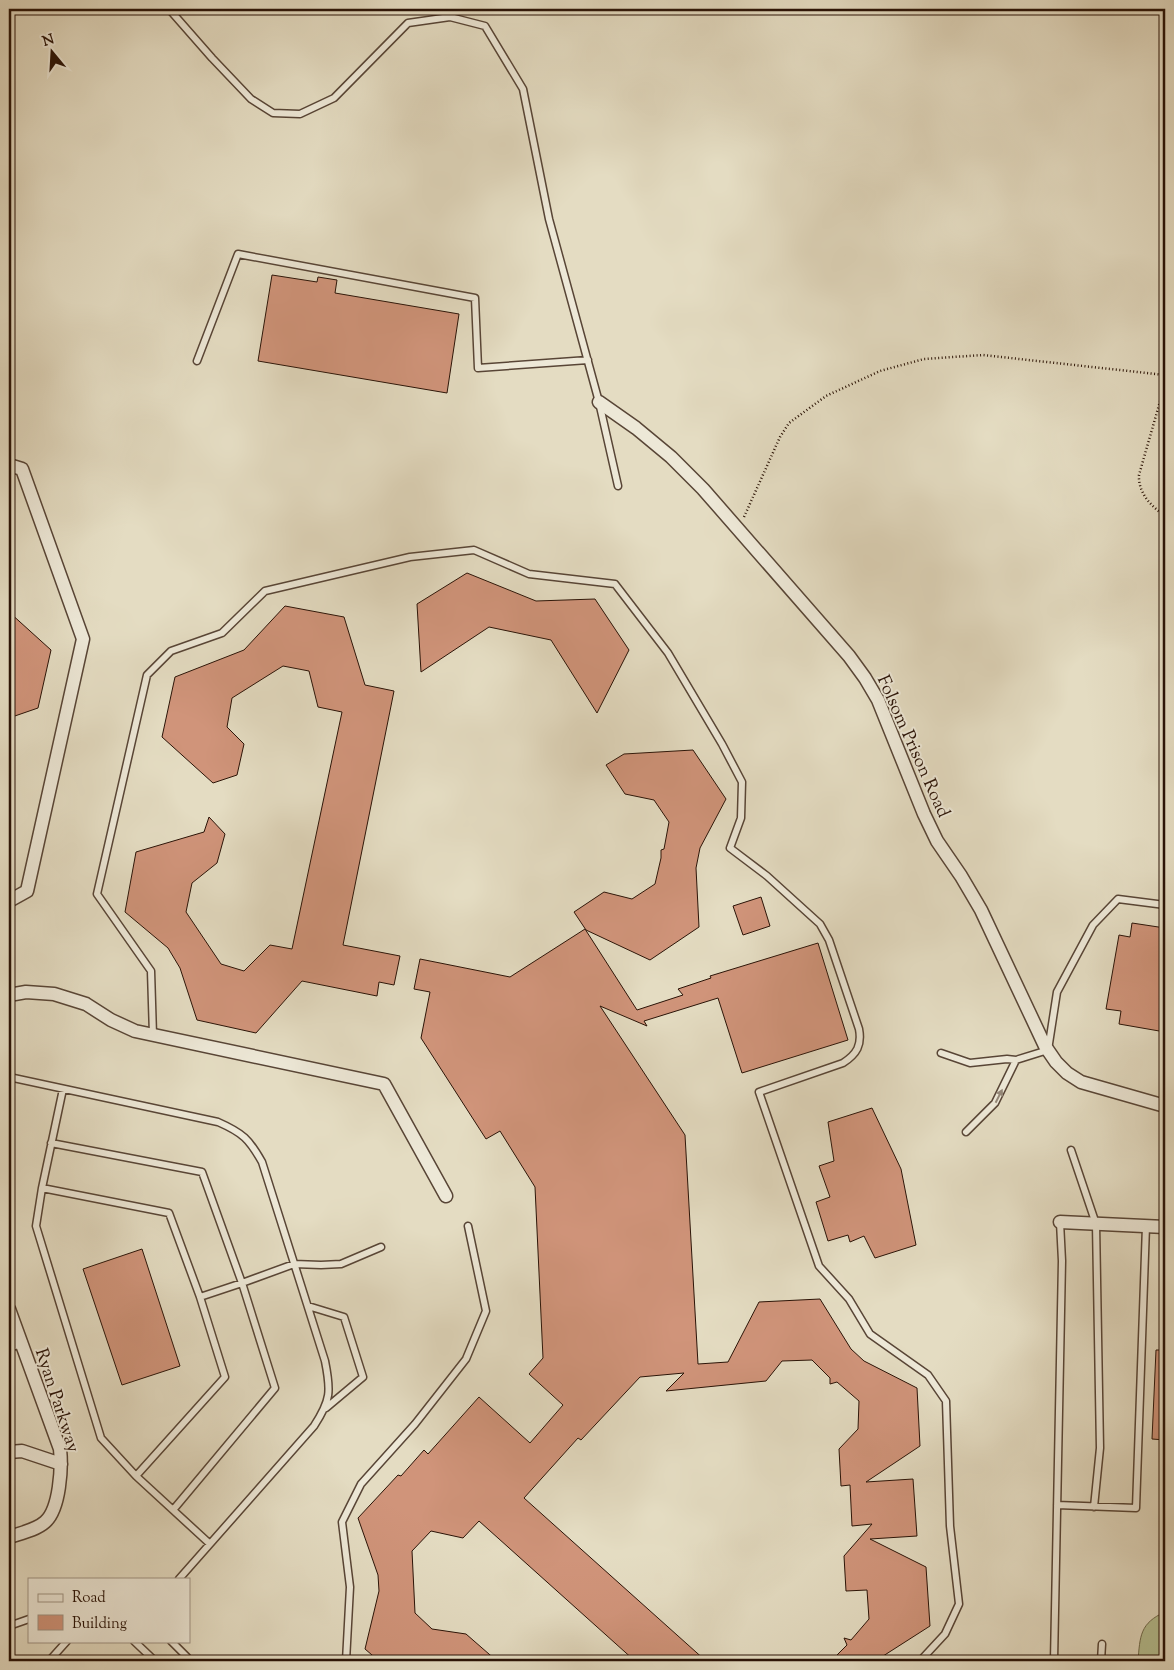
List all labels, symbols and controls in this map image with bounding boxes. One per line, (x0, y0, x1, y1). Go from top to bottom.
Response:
north arrow (28, 28, 78, 78)
text: N (40, 30, 57, 53)
street label: Folsom Prison Road (869, 671, 955, 822)
one-way arrow (995, 1088, 1003, 1103)
street label: Ryan Parkway (27, 1345, 85, 1456)
legend (28, 1578, 190, 1642)
text: Road (72, 1588, 106, 1609)
text: Building (72, 1614, 127, 1635)

